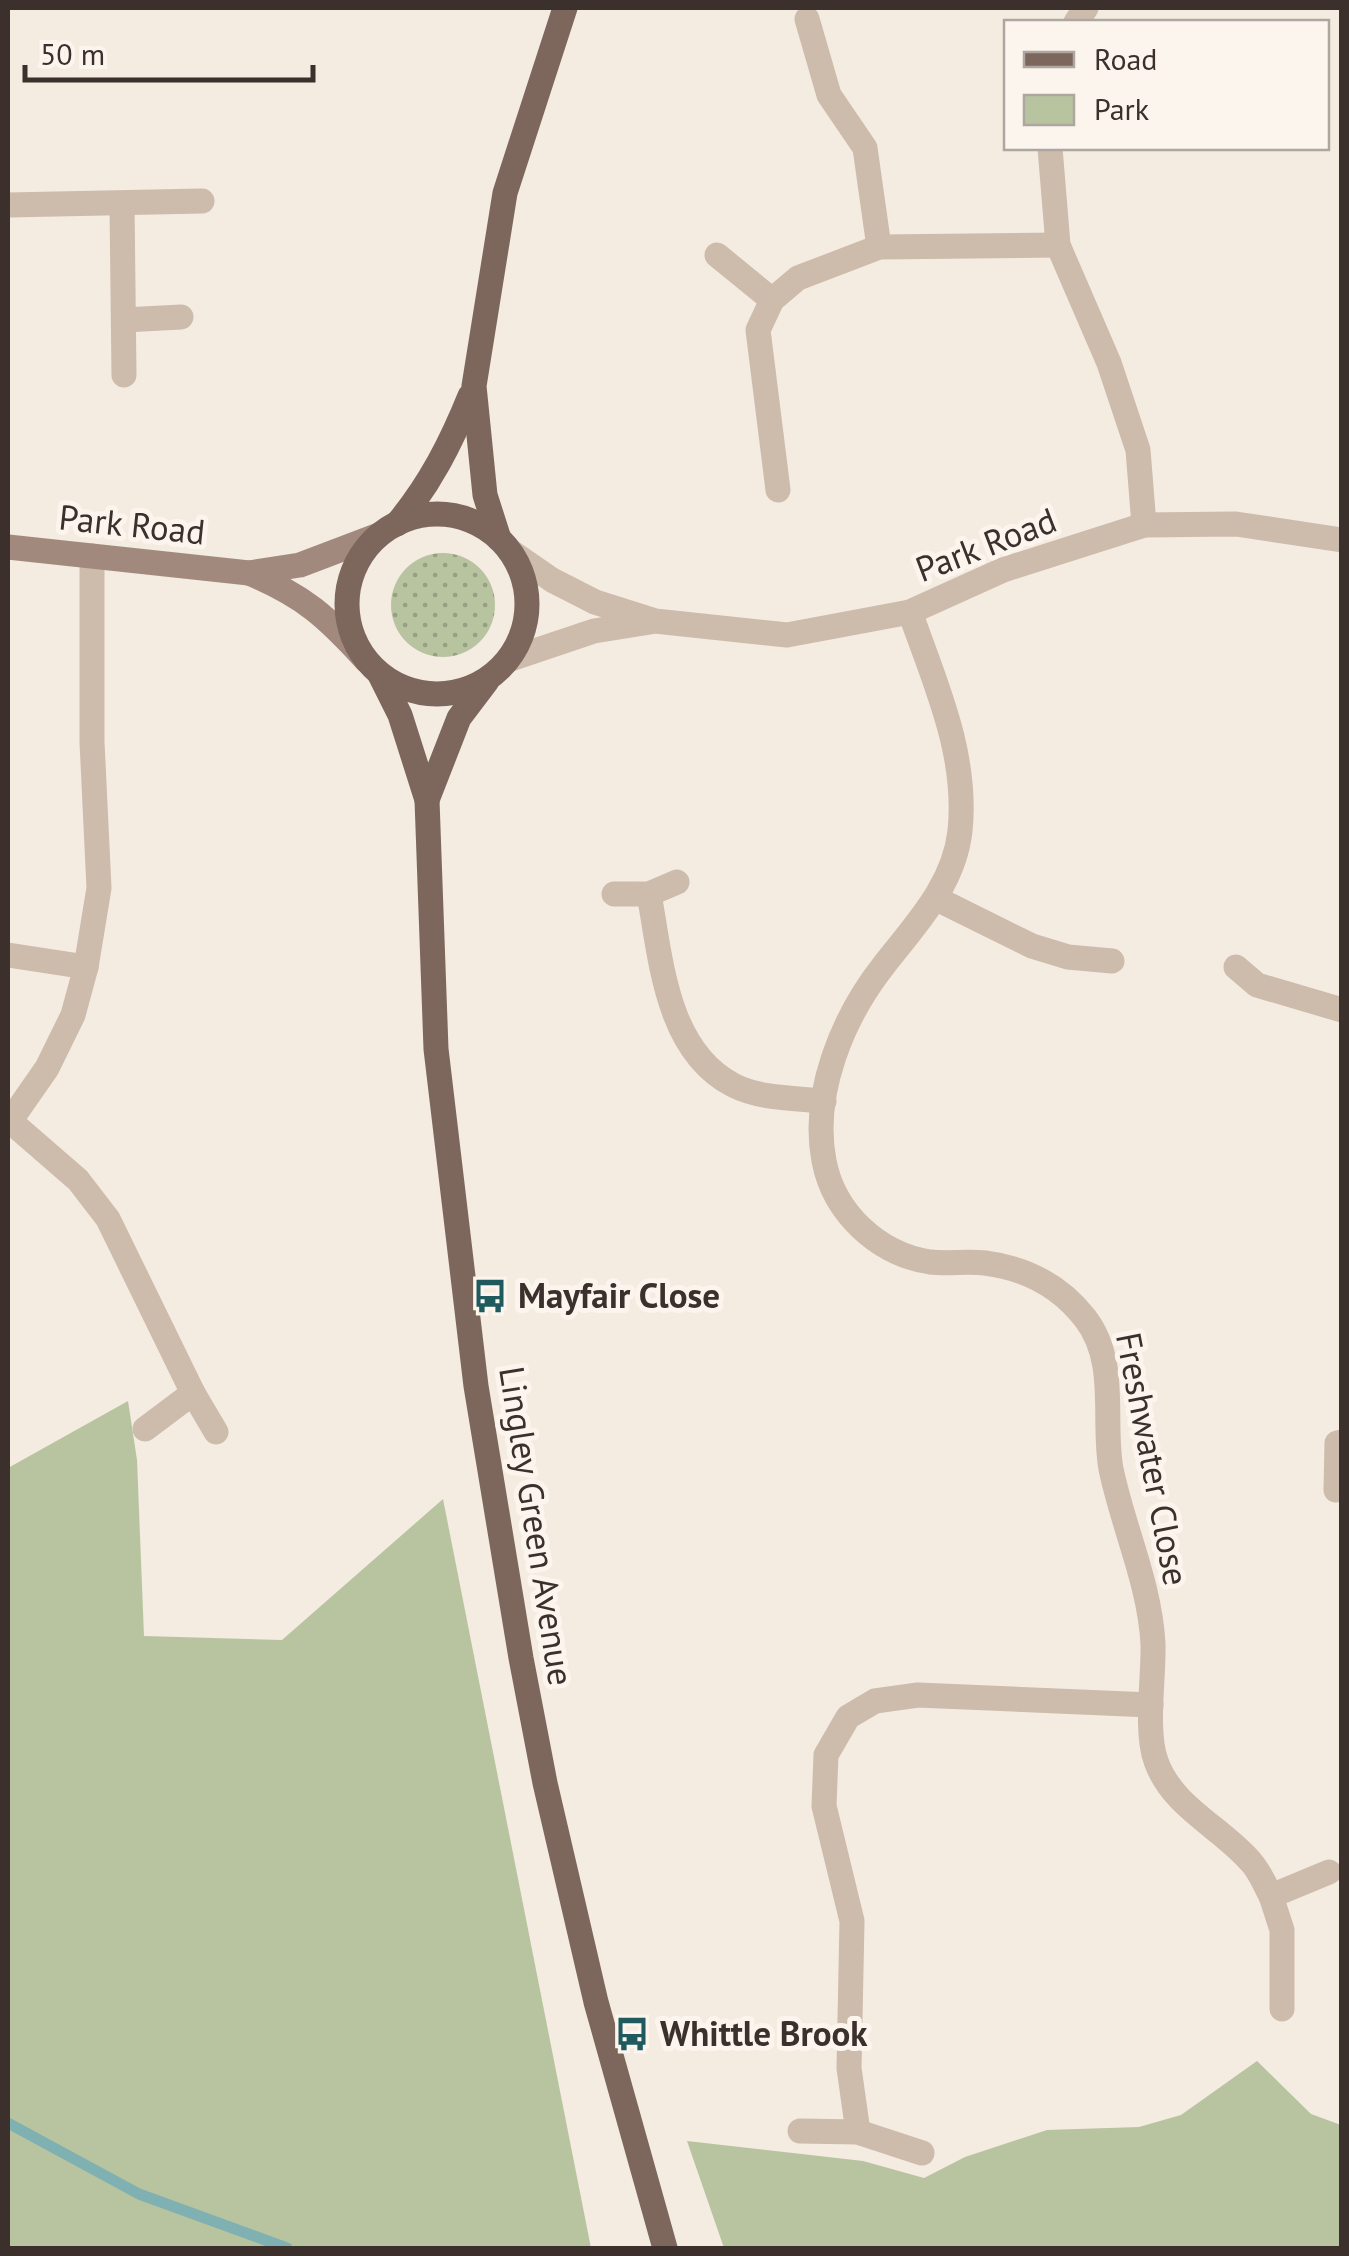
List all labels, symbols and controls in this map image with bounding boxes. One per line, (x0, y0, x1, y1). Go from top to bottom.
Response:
scale bar (25, 20, 312, 82)
legend (1004, 20, 1329, 150)
text: 50 m (40, 34, 105, 73)
text: Road (1094, 39, 1158, 78)
text: Park (1094, 89, 1150, 128)
street label: Park Road (57, 493, 207, 555)
street label: Park Road (909, 496, 1062, 592)
place label: Mayfair Close (518, 1272, 720, 1318)
bus stop icon: Mayfair Close (471, 1277, 509, 1315)
street label: Freshwater Close (1106, 1328, 1200, 1589)
street label: Lingley Green Avenue (489, 1363, 585, 1689)
place label: Whittle Brook (660, 2010, 868, 2056)
bus stop icon: Whittle Brook (613, 2015, 651, 2053)

